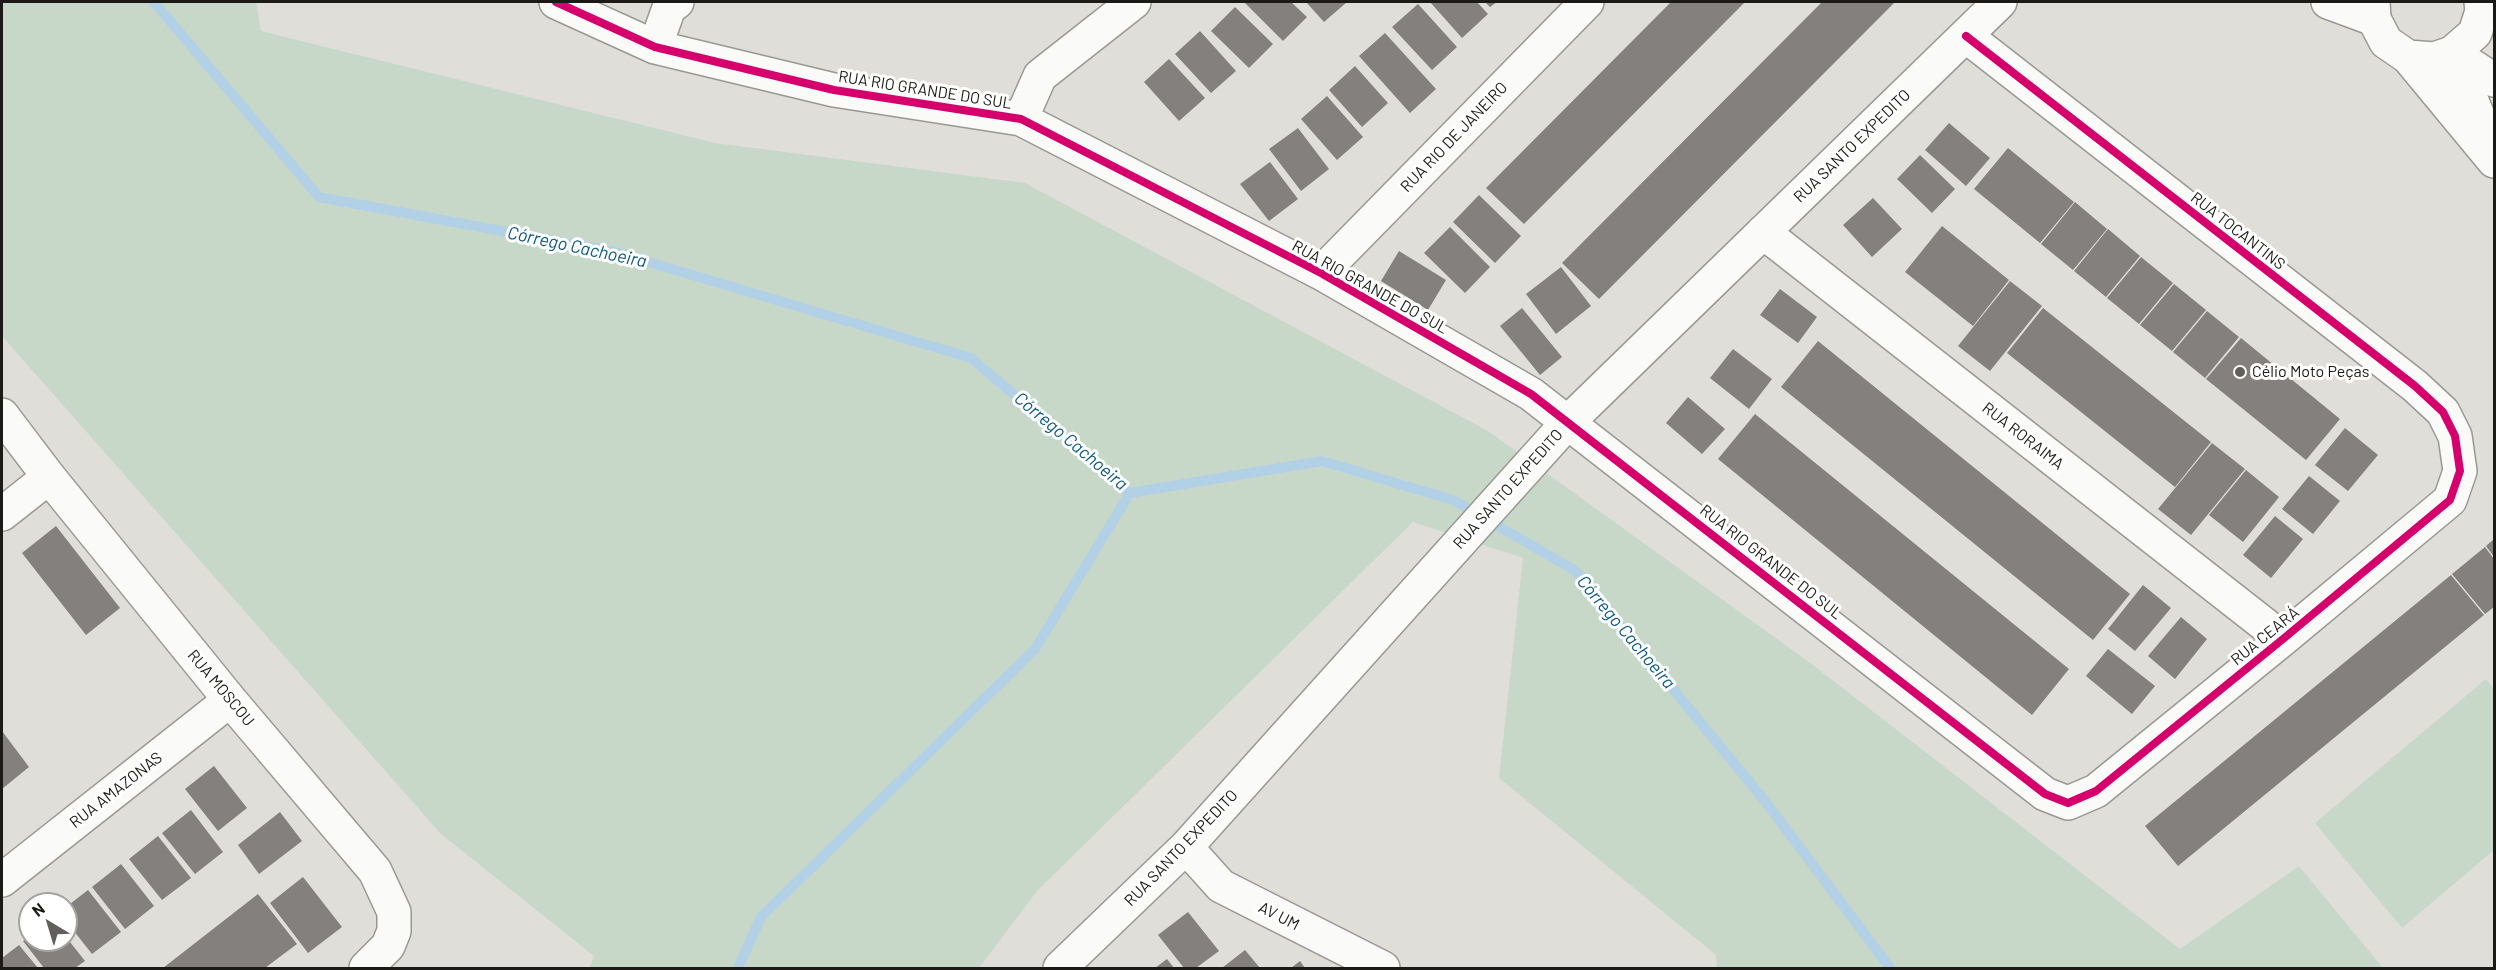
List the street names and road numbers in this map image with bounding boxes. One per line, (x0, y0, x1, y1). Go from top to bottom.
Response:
street label: RUA RIO GRANDE DO SUL (837, 67, 1013, 113)
street label: RUA RIO DE JANEIRO (1396, 78, 1512, 196)
street label: RUA SANTO EXPEDITO (1790, 85, 1914, 207)
street label: RUA TOCANTINS (2187, 188, 2289, 274)
street label: RUA RIO GRANDE DO SUL (1289, 236, 1451, 338)
street label: RUA RORAIMA (1978, 398, 2068, 474)
street label: RUA SANTO EXPEDITO (1449, 425, 1567, 553)
street label: RUA RIO GRANDE DO SUL (1696, 501, 1846, 623)
street label: RUA CEARÁ (2227, 603, 2303, 669)
street label: RUA MOSCOU (184, 646, 258, 730)
street label: RUA AMAZONAS (66, 748, 166, 832)
street label: RUA SANTO EXPEDITO (1120, 786, 1242, 910)
street label: AV UM (1255, 898, 1303, 934)

